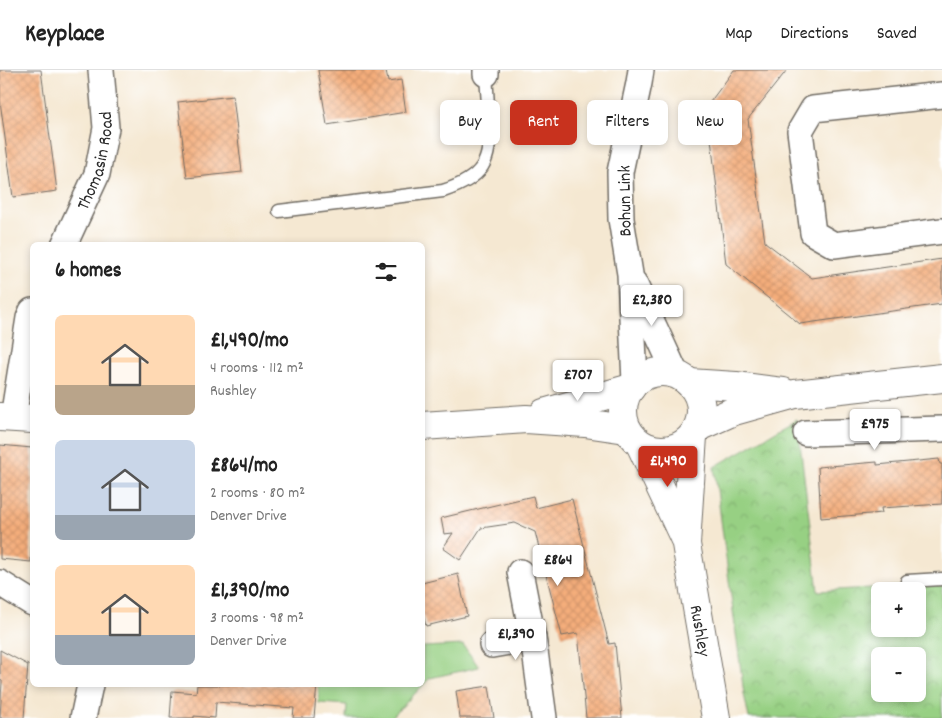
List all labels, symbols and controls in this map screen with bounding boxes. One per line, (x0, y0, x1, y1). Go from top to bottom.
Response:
text: Keyplace (25, 18, 105, 52)
text: Map (725, 22, 752, 47)
text: Directions (780, 22, 849, 47)
text: Saved (877, 22, 917, 47)
chip: Buy (440, 100, 500, 145)
chip: Rent (510, 100, 577, 145)
chip: Filters (587, 100, 668, 145)
chip: New (678, 100, 742, 145)
street label: Thomasin Road (72, 110, 121, 215)
street label: Bohun Link (613, 165, 640, 237)
text: 6 homes (55, 257, 122, 287)
icon: filters (372, 258, 400, 286)
pin: £2,380 (611, 284, 693, 327)
text: £2,380 (632, 289, 672, 312)
text: £1,490/mo (210, 327, 289, 357)
icon: home (95, 335, 155, 395)
text: 4 rooms · 112 m² (210, 357, 304, 380)
pin: £707 (548, 360, 608, 402)
text: £707 (564, 364, 592, 387)
text: Rushley (210, 380, 256, 403)
pin: £975 (845, 408, 905, 451)
text: £975 (861, 413, 889, 436)
pin: £1,490 (627, 446, 709, 488)
text: £1,490 (649, 450, 687, 473)
text: £864/mo (210, 452, 278, 482)
icon: home (95, 460, 155, 520)
text: 2 rooms · 80 m² (210, 482, 305, 505)
text: Denver Drive (210, 505, 287, 528)
pin: £864 (528, 544, 588, 587)
text: £864 (544, 549, 572, 572)
text: £1,390/mo (210, 577, 289, 607)
map controls (871, 582, 926, 702)
button: + (871, 582, 926, 637)
icon: home (95, 585, 155, 645)
street label: Rushley (682, 603, 715, 659)
text: 3 rooms · 98 m² (210, 607, 304, 630)
pin: £1,390 (475, 618, 557, 661)
text: £1,390 (497, 623, 535, 646)
text: Denver Drive (210, 630, 287, 653)
button: − (871, 647, 926, 702)

